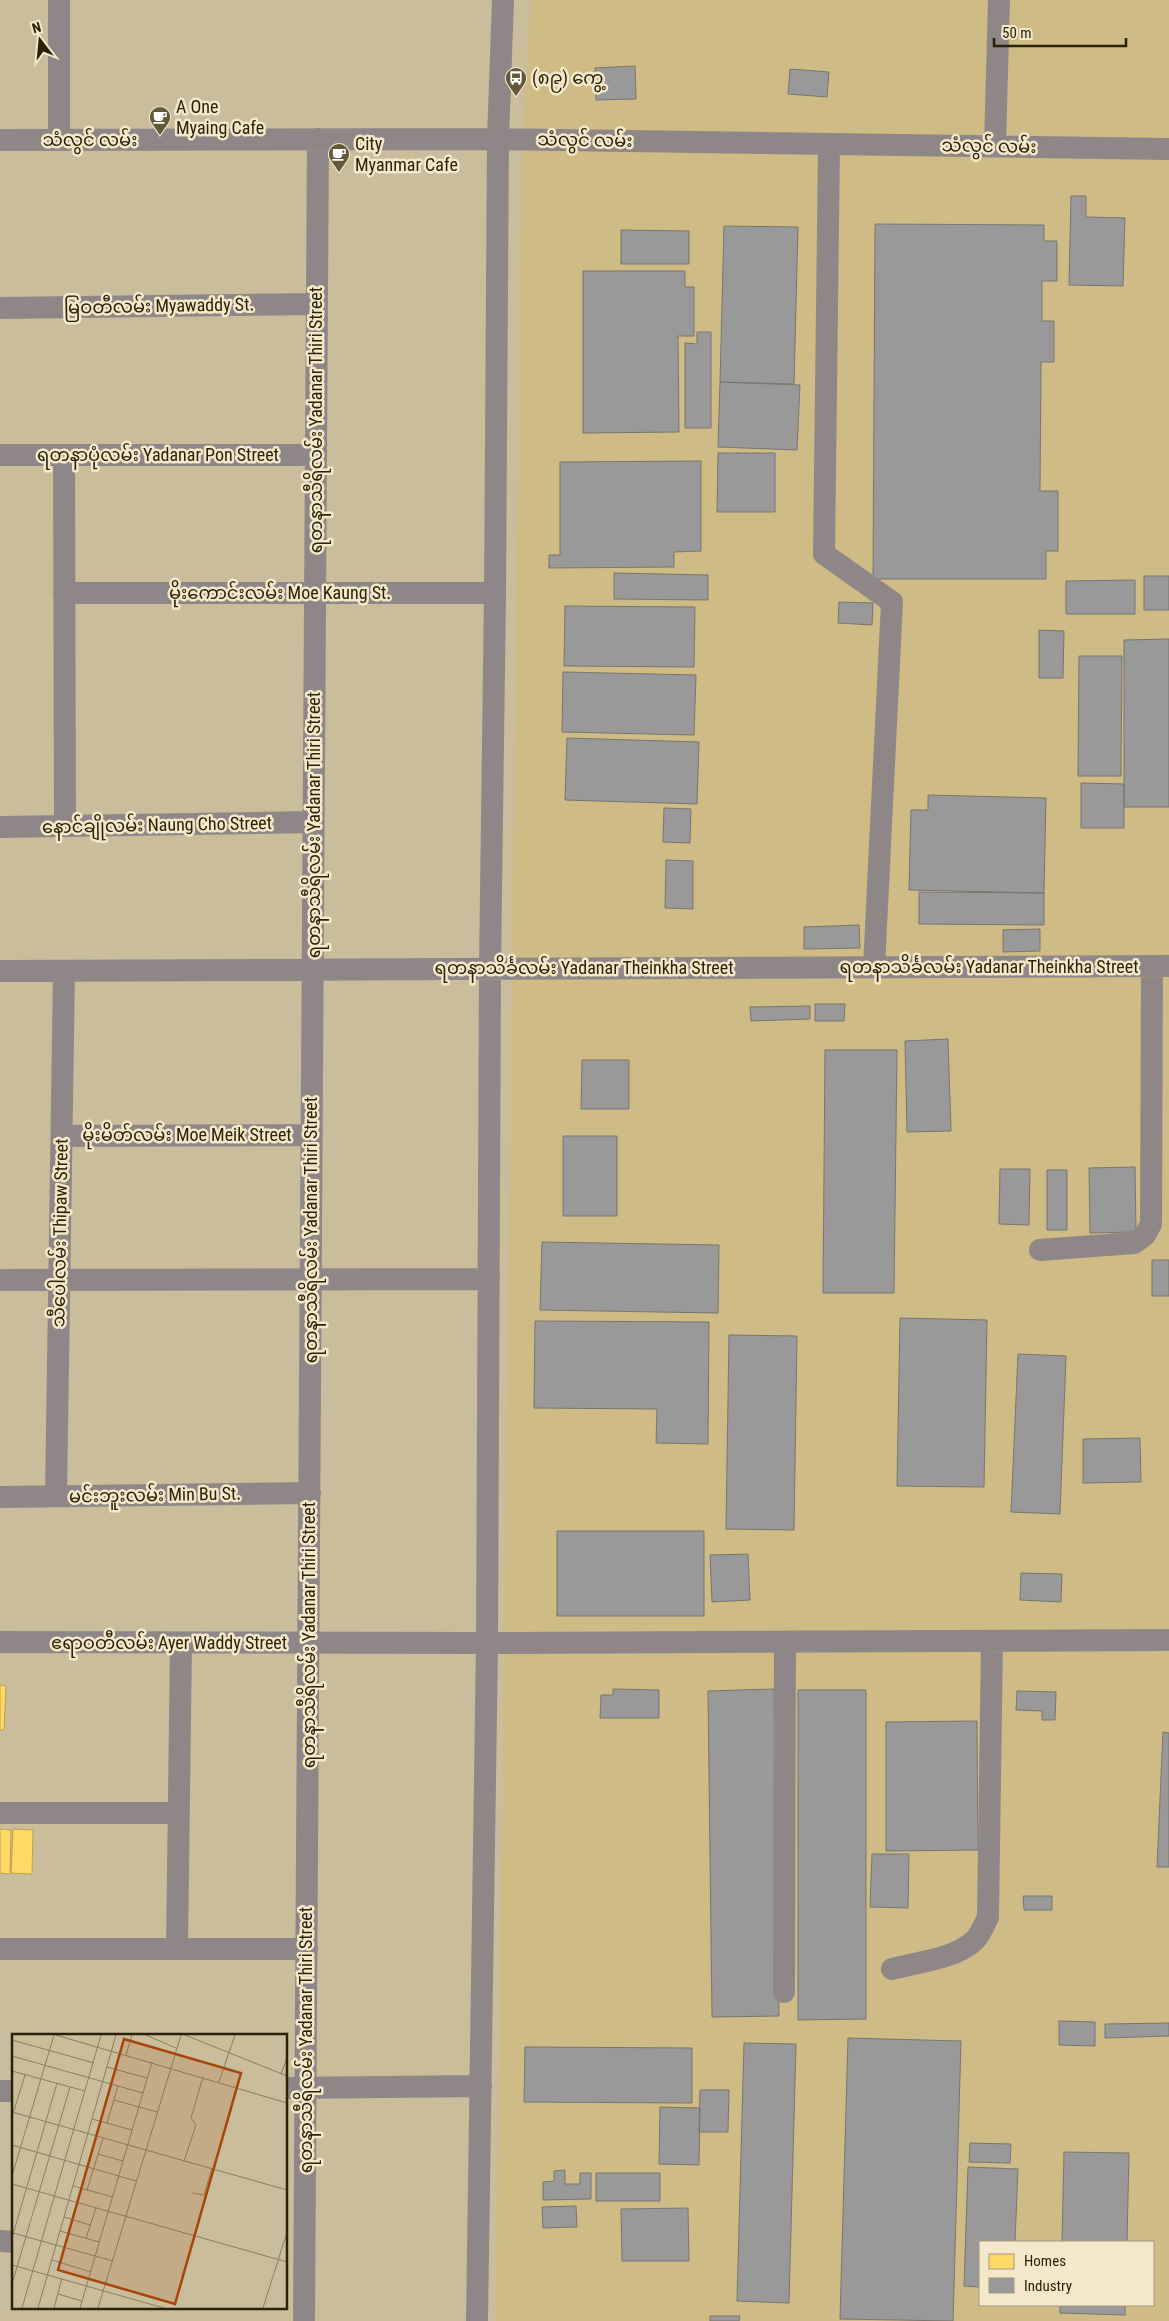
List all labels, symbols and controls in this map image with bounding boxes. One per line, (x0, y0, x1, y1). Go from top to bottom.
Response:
north arrow (15, 15, 65, 65)
scale bar (994, 15, 1126, 47)
text: N (30, 19, 43, 36)
text: 50 m (1002, 24, 1032, 42)
bus stop icon: (၈၉) ကွေ့ (504, 66, 528, 97)
place label: (၈၉) ကွေ့ (532, 67, 607, 93)
place label: A One Myaing Cafe (176, 96, 264, 138)
cafe icon: A One Myaing Cafe (148, 105, 172, 136)
street label: သံလွင် လမ်း (537, 126, 633, 156)
street label: သံလွင် လမ်း (42, 127, 138, 155)
street label: သံလွင် လမ်း (941, 132, 1037, 162)
place label: City Myanmar Cafe (355, 133, 458, 175)
cafe icon: City Myanmar Cafe (327, 142, 351, 173)
street label: ရတနာသီရိလမ်း Yadanar Thiri Street (302, 287, 331, 553)
street label: မြဝတီလမ်း Myawaddy St. (64, 290, 254, 323)
street label: ရတနာပုံလမ်း Yadanar Pon Street (37, 442, 279, 470)
street label: မိုးကောင်းလမ်း Moe Kaung St. (169, 579, 391, 608)
street label: ရတနာသီရိလမ်း Yadanar Thiri Street (300, 692, 329, 958)
street label: နောင်ချိုလမ်း Naung Cho Street (42, 809, 272, 842)
street label: ရတနာသိင်္ခလမ်း Yadanar Theinkha Street (839, 953, 1139, 982)
street label: ရတနာသိင်္ခလမ်း Yadanar Theinkha Street (434, 954, 734, 983)
street label: ရတနာသီရိလမ်း Yadanar Thiri Street (297, 1097, 326, 1363)
street label: မိုးမိတ်လမ်း Moe Meik Street (82, 1121, 292, 1150)
street label: သီပေါလမ်း Thipaw Street (44, 1138, 72, 1328)
street label: မင်းဘူးလမ်း Min Bu St. (69, 1481, 241, 1511)
street label: ရတနာသီရိလမ်း Yadanar Thiri Street (295, 1502, 324, 1768)
street label: ဧရာဝတီလမ်း Ayer Waddy Street (51, 1629, 287, 1658)
street label: ရတနာသီရိလမ်း Yadanar Thiri Street (292, 1907, 321, 2173)
inset map (12, 2034, 288, 2308)
legend (979, 2241, 1154, 2306)
text: Homes (1024, 2252, 1066, 2270)
text: Industry (1024, 2277, 1072, 2295)

